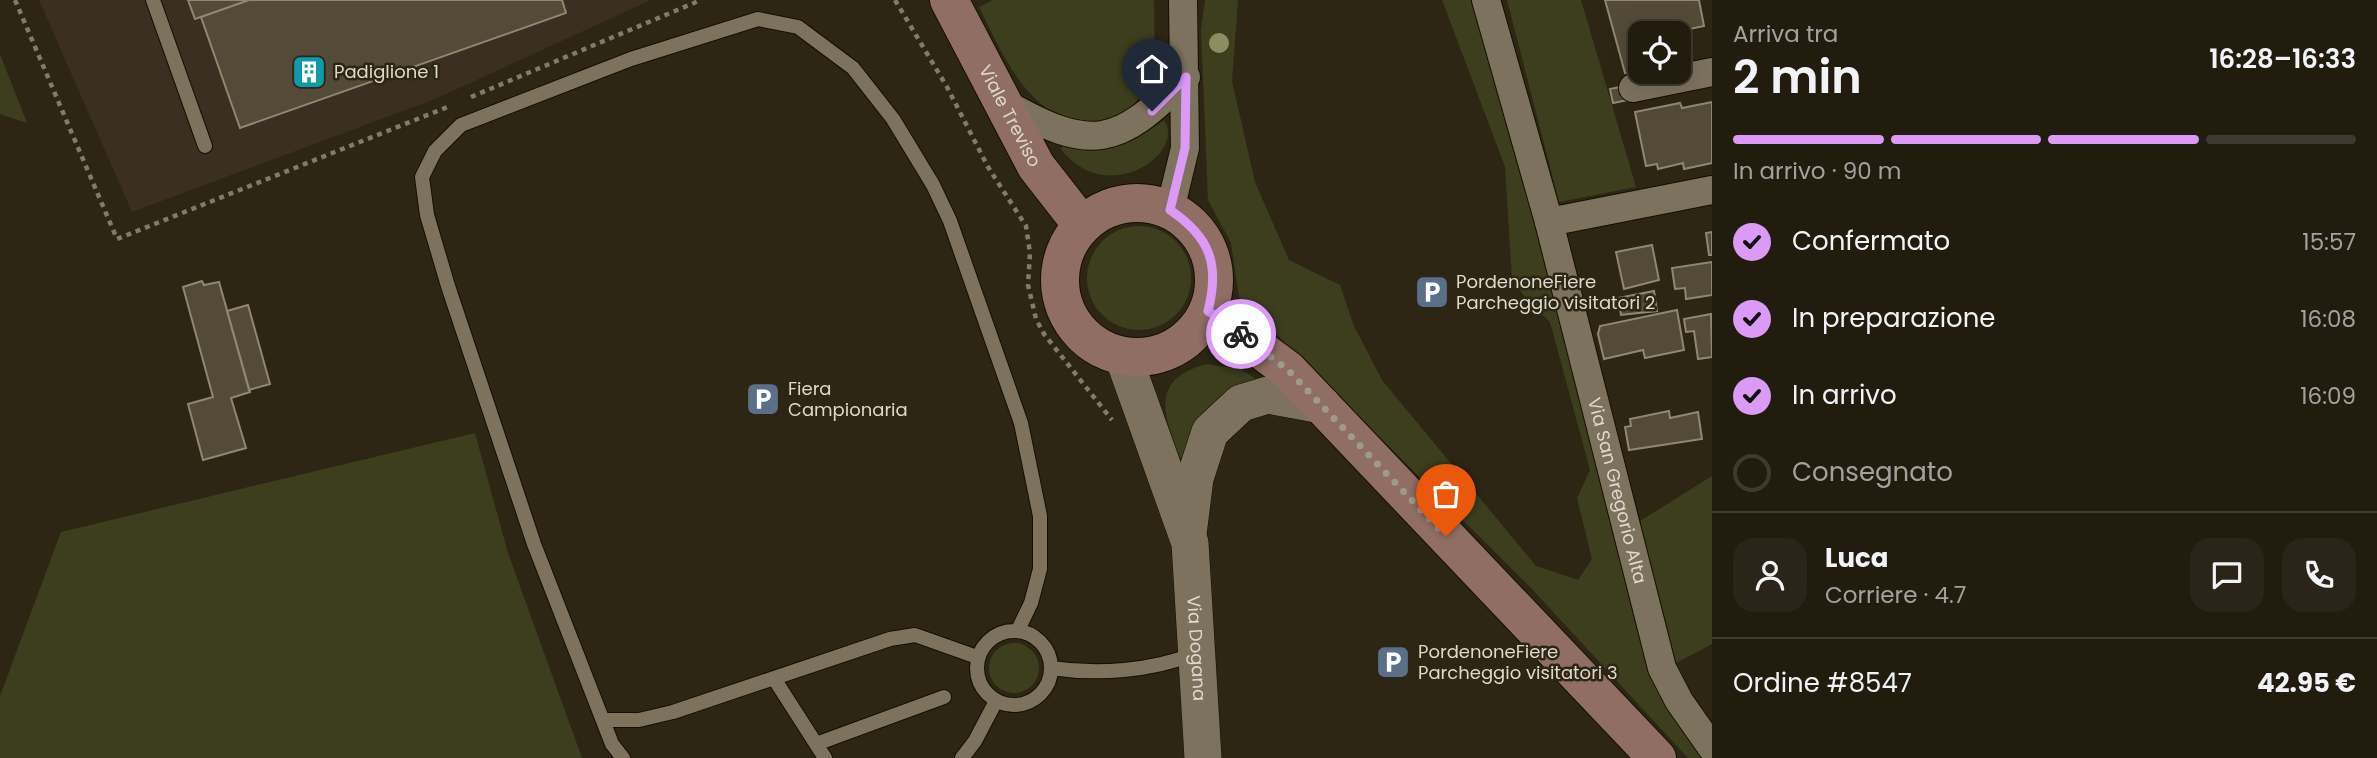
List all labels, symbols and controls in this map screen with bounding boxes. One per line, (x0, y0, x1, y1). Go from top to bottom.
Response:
text: Arriva tra (1733, 18, 1838, 50)
map controls (1628, 21, 1691, 84)
button: locate (1628, 21, 1691, 84)
pin (1122, 39, 1182, 111)
text: 16:28–16:33 (2209, 41, 2356, 77)
text: 2 min (1733, 45, 1862, 109)
icon: home (1133, 50, 1171, 88)
building icon: Padiglione 1 (290, 53, 328, 91)
place label: Padiglione 1 (334, 59, 439, 84)
street label: Viale Treviso (973, 60, 1047, 171)
text: In arrivo · 90 m (1733, 155, 1901, 187)
icon: check (1733, 223, 1771, 261)
text: Confermato (1792, 223, 1950, 259)
text: 15:57 (2302, 226, 2356, 258)
place label: PordenoneFiere Parcheggio visitatori 2 (1456, 269, 1655, 315)
parking icon: PordenoneFiere Parcheggio visitatori 2 (1413, 273, 1451, 311)
courier (1206, 299, 1276, 369)
icon: check (1733, 300, 1771, 338)
text: In preparazione (1792, 300, 1995, 336)
text: 16:08 (2300, 303, 2356, 335)
icon: bike (1222, 315, 1260, 353)
place label: Fiera Campionaria (788, 376, 908, 422)
icon: check (1733, 377, 1771, 415)
text: In arrivo (1792, 377, 1897, 413)
parking icon: Fiera Campionaria (744, 380, 782, 418)
text: 16:09 (2300, 380, 2356, 412)
street label: Via San Gregorio Alta (1582, 395, 1653, 586)
text: Consegnato (1792, 454, 1953, 490)
pin (1416, 464, 1476, 536)
icon: bag (1427, 475, 1465, 513)
button: person (1733, 538, 1807, 612)
button: chat (2190, 538, 2264, 612)
button: phone (2282, 538, 2356, 612)
text: Luca (1825, 540, 1888, 576)
text: Corriere · 4.7 (1825, 579, 1966, 611)
street label: Via Dogana (1181, 595, 1213, 702)
place label: PordenoneFiere Parcheggio visitatori 3 (1418, 639, 1618, 685)
parking icon: PordenoneFiere Parcheggio visitatori 3 (1374, 643, 1412, 681)
text: Ordine #8547 (1733, 665, 1912, 701)
text: 42.95 € (2257, 665, 2356, 701)

